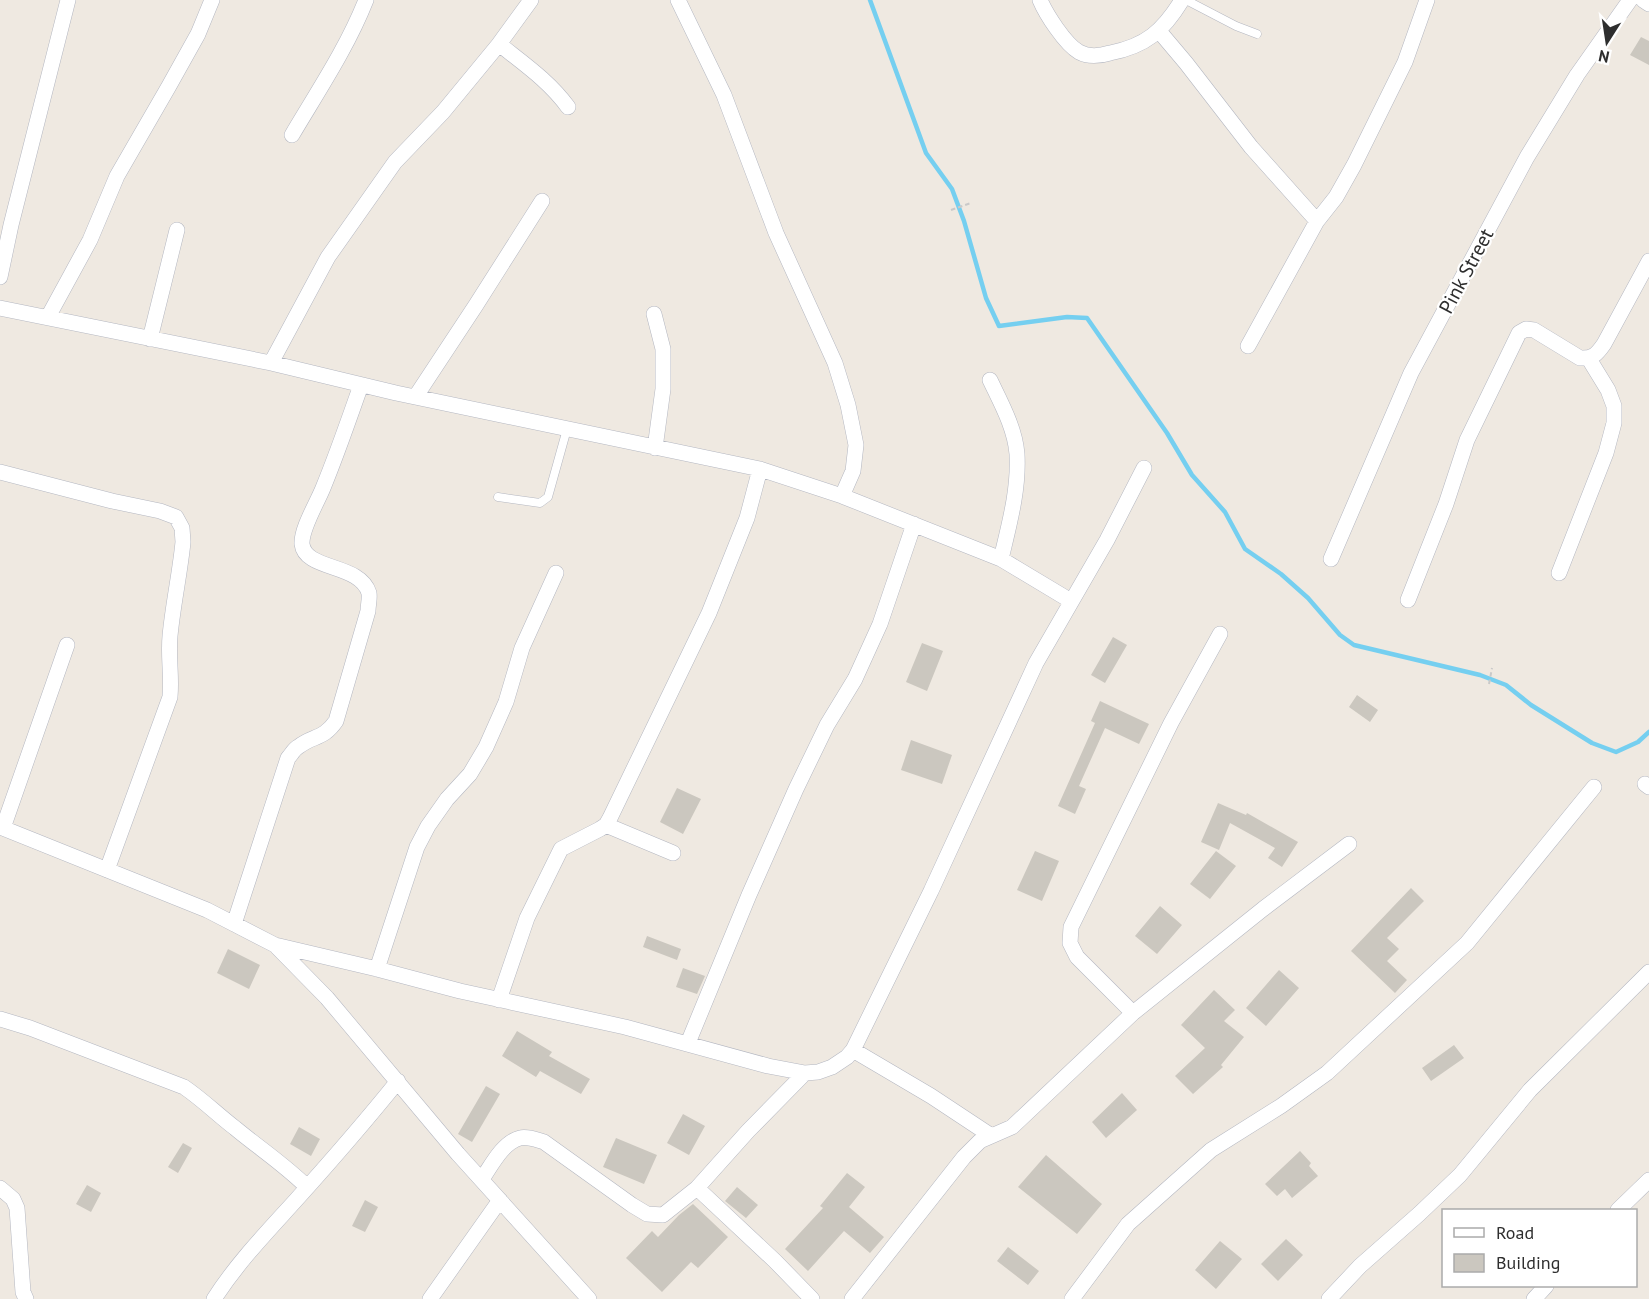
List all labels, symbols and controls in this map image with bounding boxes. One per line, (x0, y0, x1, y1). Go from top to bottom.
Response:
north arrow (1577, 12, 1637, 72)
text: N (1597, 46, 1611, 68)
street label: Pink Street (1433, 224, 1499, 318)
legend (1442, 1209, 1637, 1287)
text: Road (1496, 1221, 1534, 1244)
text: Building (1496, 1251, 1560, 1274)

